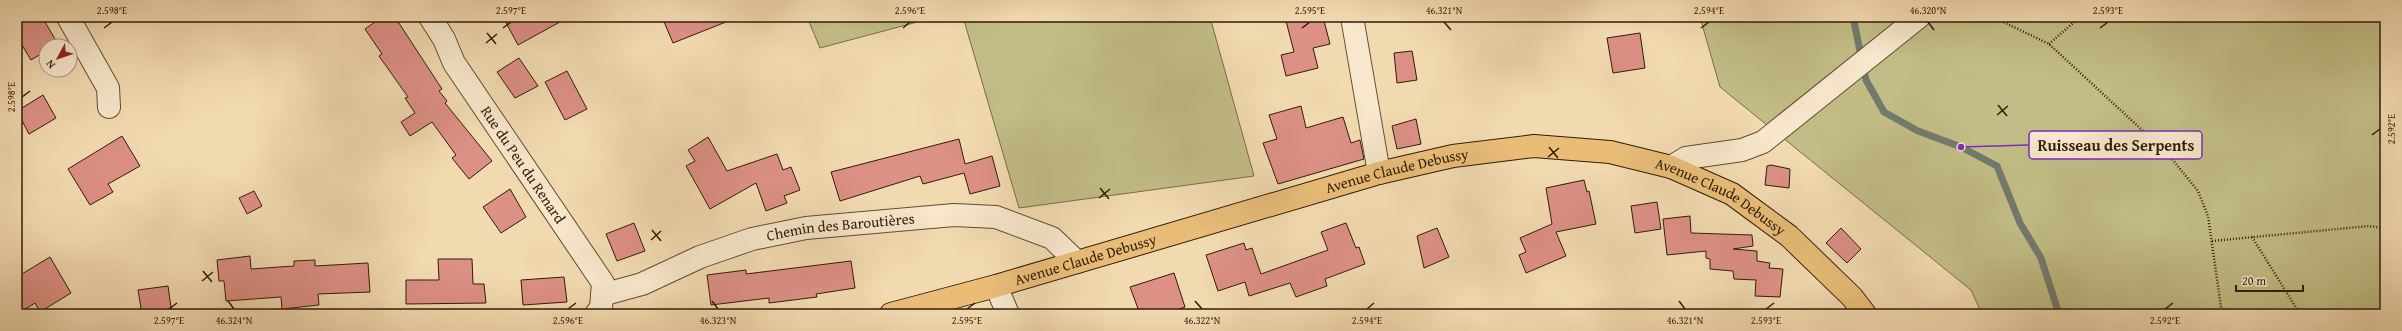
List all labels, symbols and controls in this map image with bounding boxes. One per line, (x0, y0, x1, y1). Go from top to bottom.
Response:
text: 2.598°E (97, 3, 127, 18)
text: 2.597°E (496, 3, 526, 18)
text: 2.596°E (895, 3, 925, 18)
text: 2.595°E (1295, 3, 1325, 18)
text: 46.321°N (1426, 3, 1463, 18)
text: 2.594°E (1694, 3, 1724, 18)
text: 46.320°N (1910, 3, 1947, 18)
text: 2.593°E (2093, 3, 2123, 18)
north arrow (38, 38, 78, 78)
text: N (41, 56, 59, 72)
text: 2.598°E (4, 82, 19, 112)
street label: Rue du Peu du Renard (476, 102, 571, 227)
text: 2.592°E (2384, 114, 2399, 144)
callout: Ruisseau des Serpents (2029, 131, 2202, 159)
text: Ruisseau des Serpents (2038, 133, 2195, 157)
street label: Avenue Claude Debussy (1323, 143, 1470, 198)
street label: Avenue Claude Debussy (1653, 152, 1791, 240)
street label: Chemin des Baroutières (764, 208, 915, 246)
street label: Avenue Claude Debussy (1012, 228, 1159, 290)
scale bar (2236, 267, 2303, 293)
text: 20 m (2242, 272, 2266, 289)
text: 2.597°E (154, 313, 184, 328)
text: 46.324°N (216, 313, 253, 328)
text: 2.596°E (553, 313, 583, 328)
text: 46.323°N (700, 313, 737, 328)
text: 2.595°E (952, 313, 982, 328)
text: 46.322°N (1184, 313, 1221, 328)
text: 2.594°E (1352, 313, 1382, 328)
text: 46.321°N (1667, 313, 1704, 328)
text: 2.593°E (1751, 313, 1781, 328)
text: 2.592°E (2150, 313, 2180, 328)

